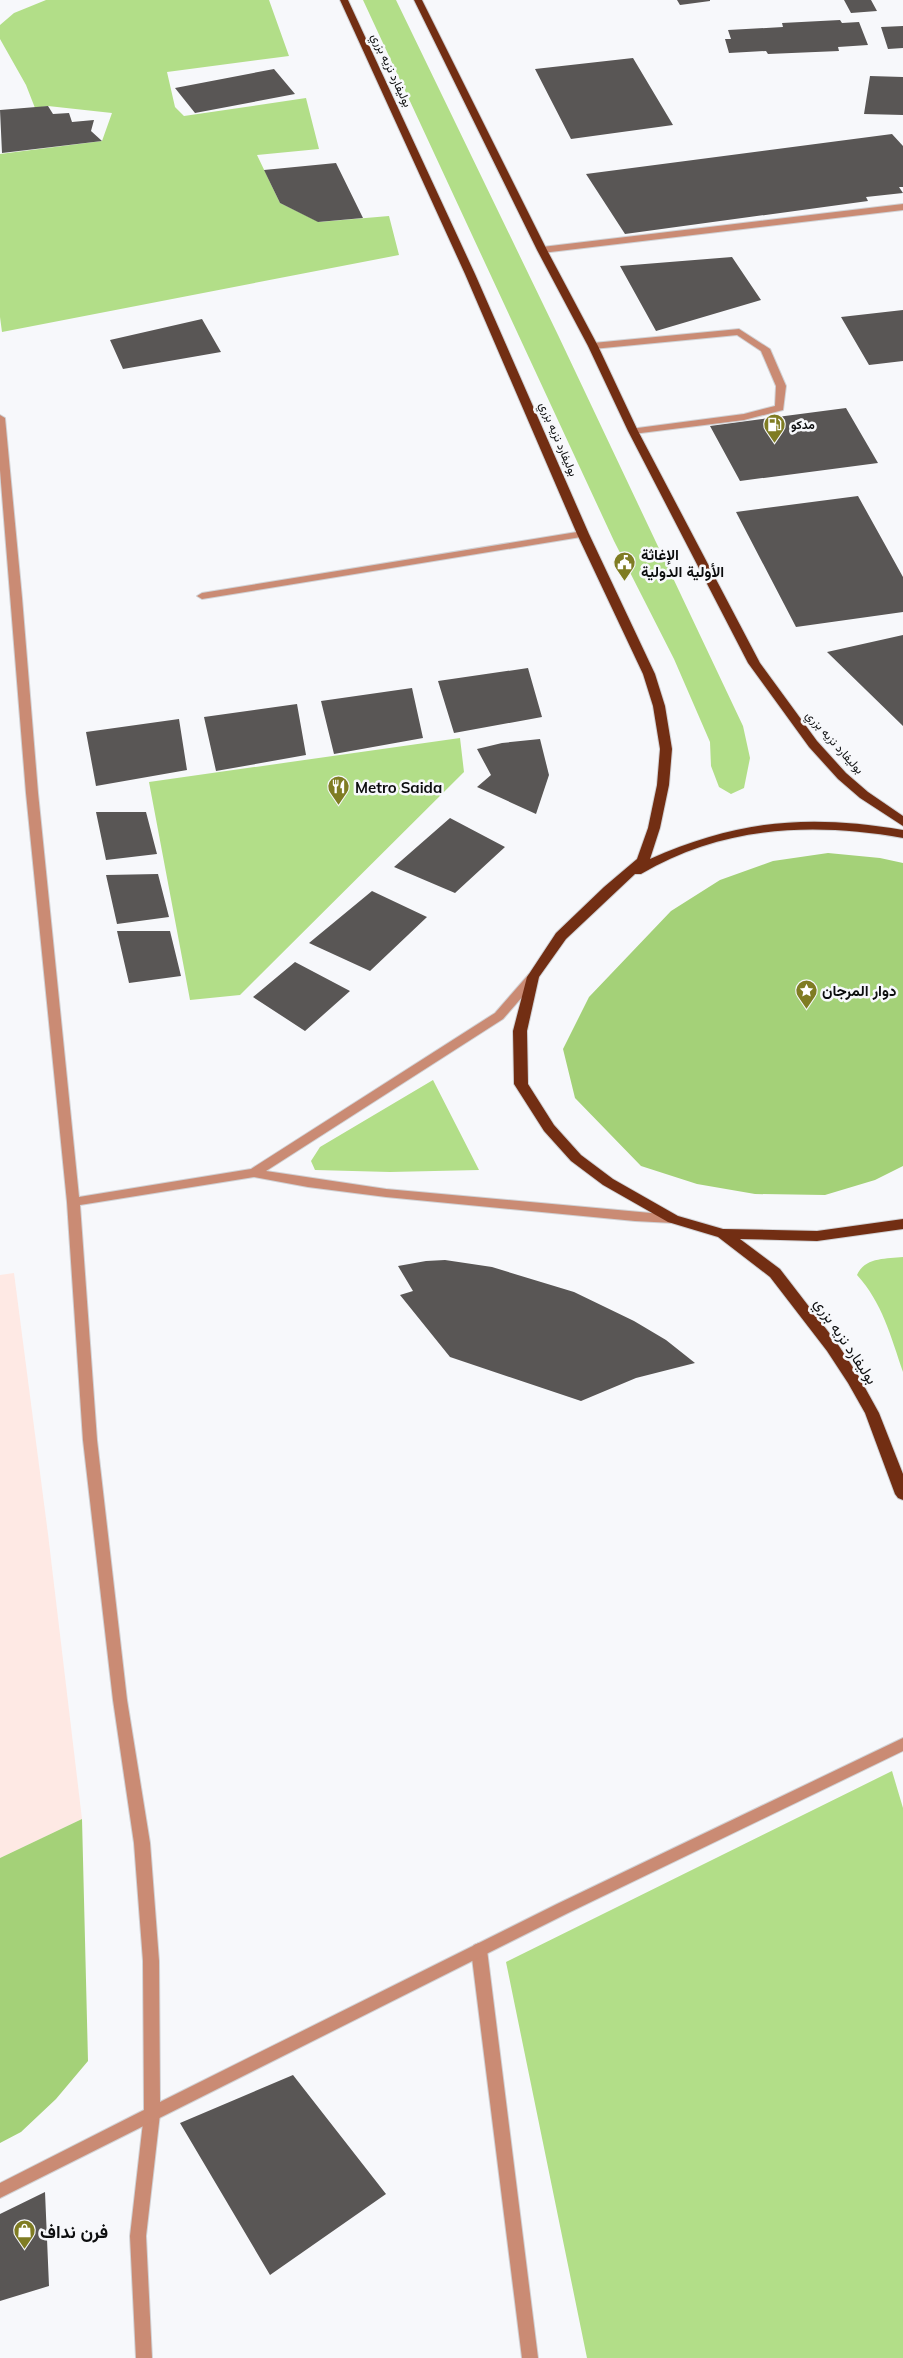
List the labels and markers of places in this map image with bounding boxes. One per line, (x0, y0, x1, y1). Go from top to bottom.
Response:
fuel station icon: مدكو (763, 412, 787, 443)
place label: مدكو (791, 417, 815, 433)
place label: الإغاثة الأولية الدولية (641, 545, 724, 581)
public building icon: الإغاثة الأولية الدولية (613, 551, 637, 582)
restaurant icon: Metro Saida (327, 775, 351, 806)
place label: Metro Saida (355, 778, 442, 797)
place icon: دوار المرجان (794, 978, 818, 1009)
place label: دوار المرجان (822, 981, 896, 1000)
shop icon: فرن نداف (12, 2219, 36, 2250)
place label: فرن نداف (40, 2220, 108, 2243)

